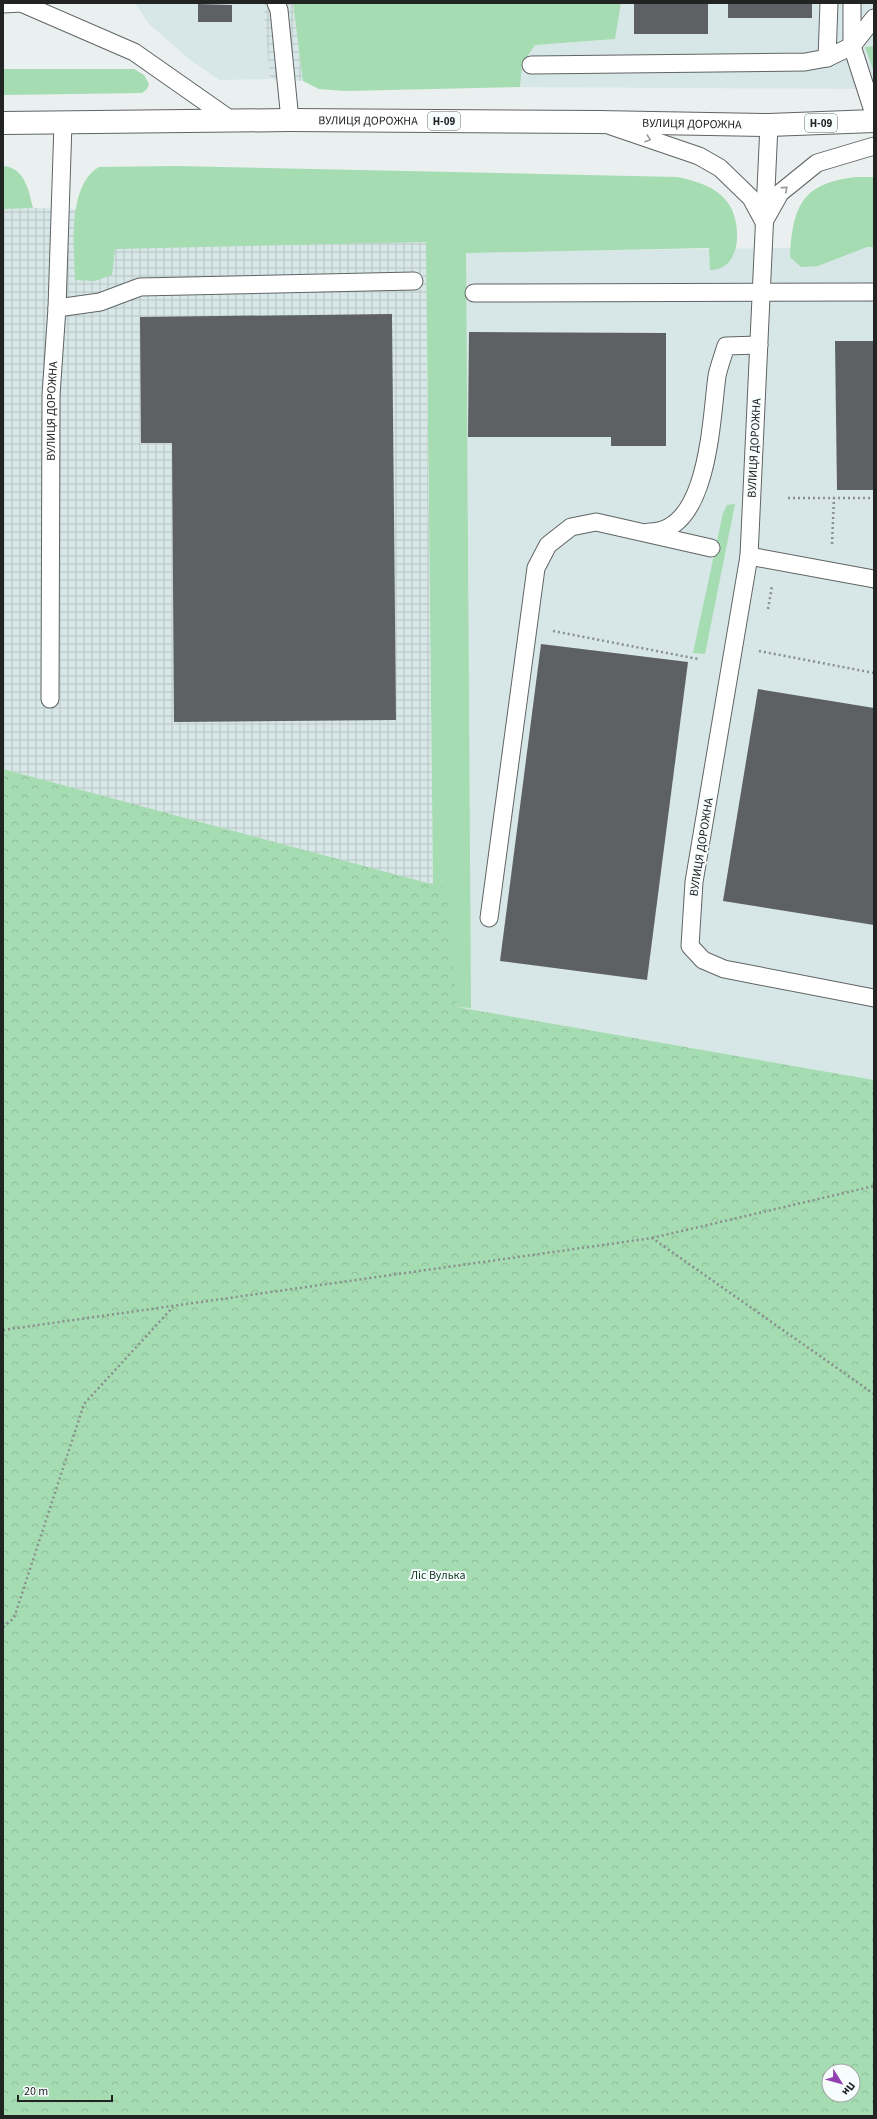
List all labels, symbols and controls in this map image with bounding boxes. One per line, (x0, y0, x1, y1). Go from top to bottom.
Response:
street label: ВУЛИЦЯ ДОРОЖНА (318, 112, 418, 130)
road number: Н-09 (428, 112, 460, 130)
road number: Н-09 (805, 114, 837, 132)
street label: ВУЛИЦЯ ДОРОЖНА (642, 115, 742, 134)
one-way arrow (644, 134, 651, 143)
one-way arrow (780, 187, 787, 194)
street label: ВУЛИЦЯ ДОРОЖНА (43, 360, 62, 461)
street label: ВУЛИЦЯ ДОРОЖНА (743, 397, 766, 498)
street label: ВУЛИЦЯ ДОРОЖНА (685, 796, 718, 898)
park label: Ліс Вулька (411, 1567, 465, 1584)
north arrow (821, 2063, 861, 2103)
scale bar (18, 2077, 112, 2103)
text: Пн (838, 2079, 859, 2099)
text: 20 m (24, 2083, 48, 2100)

